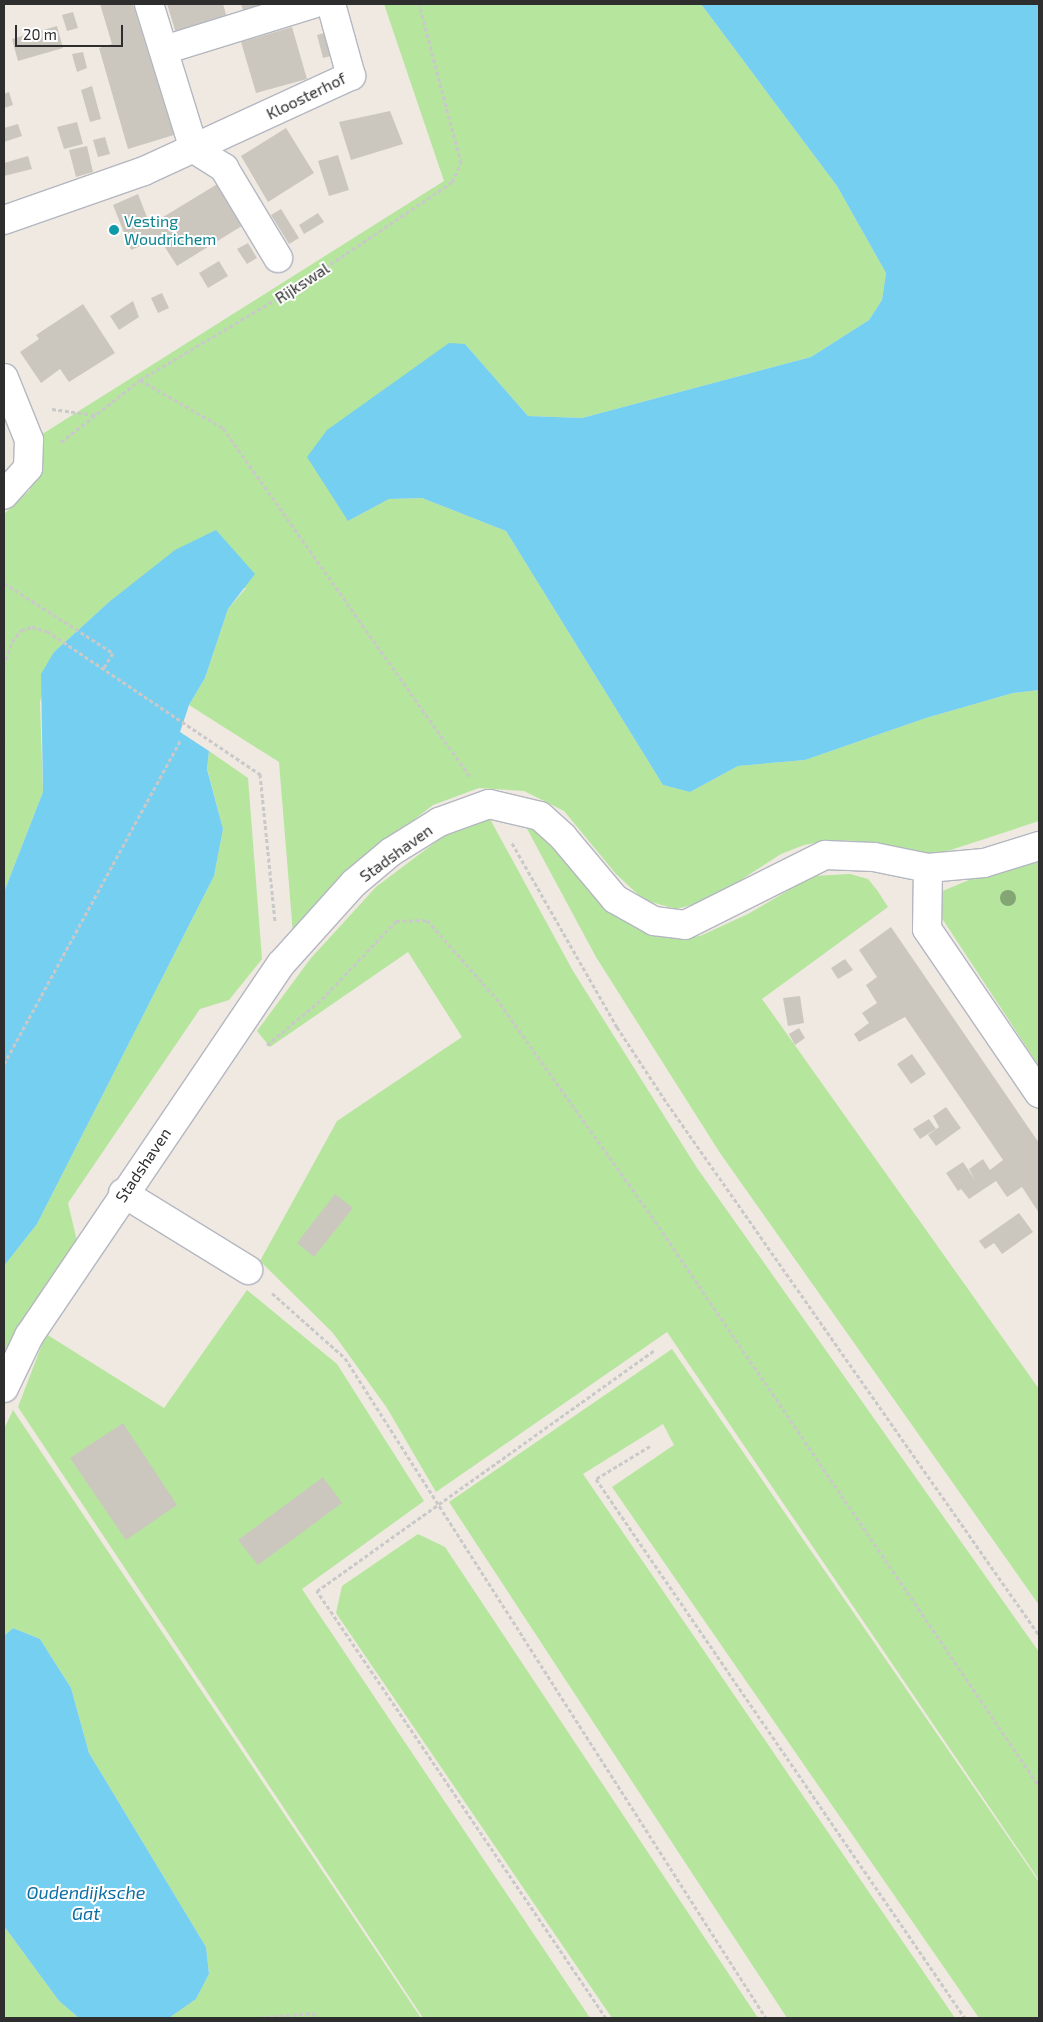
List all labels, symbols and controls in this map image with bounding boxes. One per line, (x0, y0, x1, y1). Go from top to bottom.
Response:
scale bar (18, 15, 125, 47)
text: 20 m (23, 25, 57, 43)
street label: Kloosterhof (263, 69, 349, 123)
place label: Vesting Woudrichem (124, 211, 216, 249)
marker: Vesting Woudrichem (108, 224, 120, 236)
street label: Rijkswal (271, 258, 333, 308)
street label: Stadshaven (356, 820, 436, 886)
street label: Stadshaven (111, 1124, 175, 1206)
water label: Oudendijksche Gat (27, 1882, 145, 1925)

